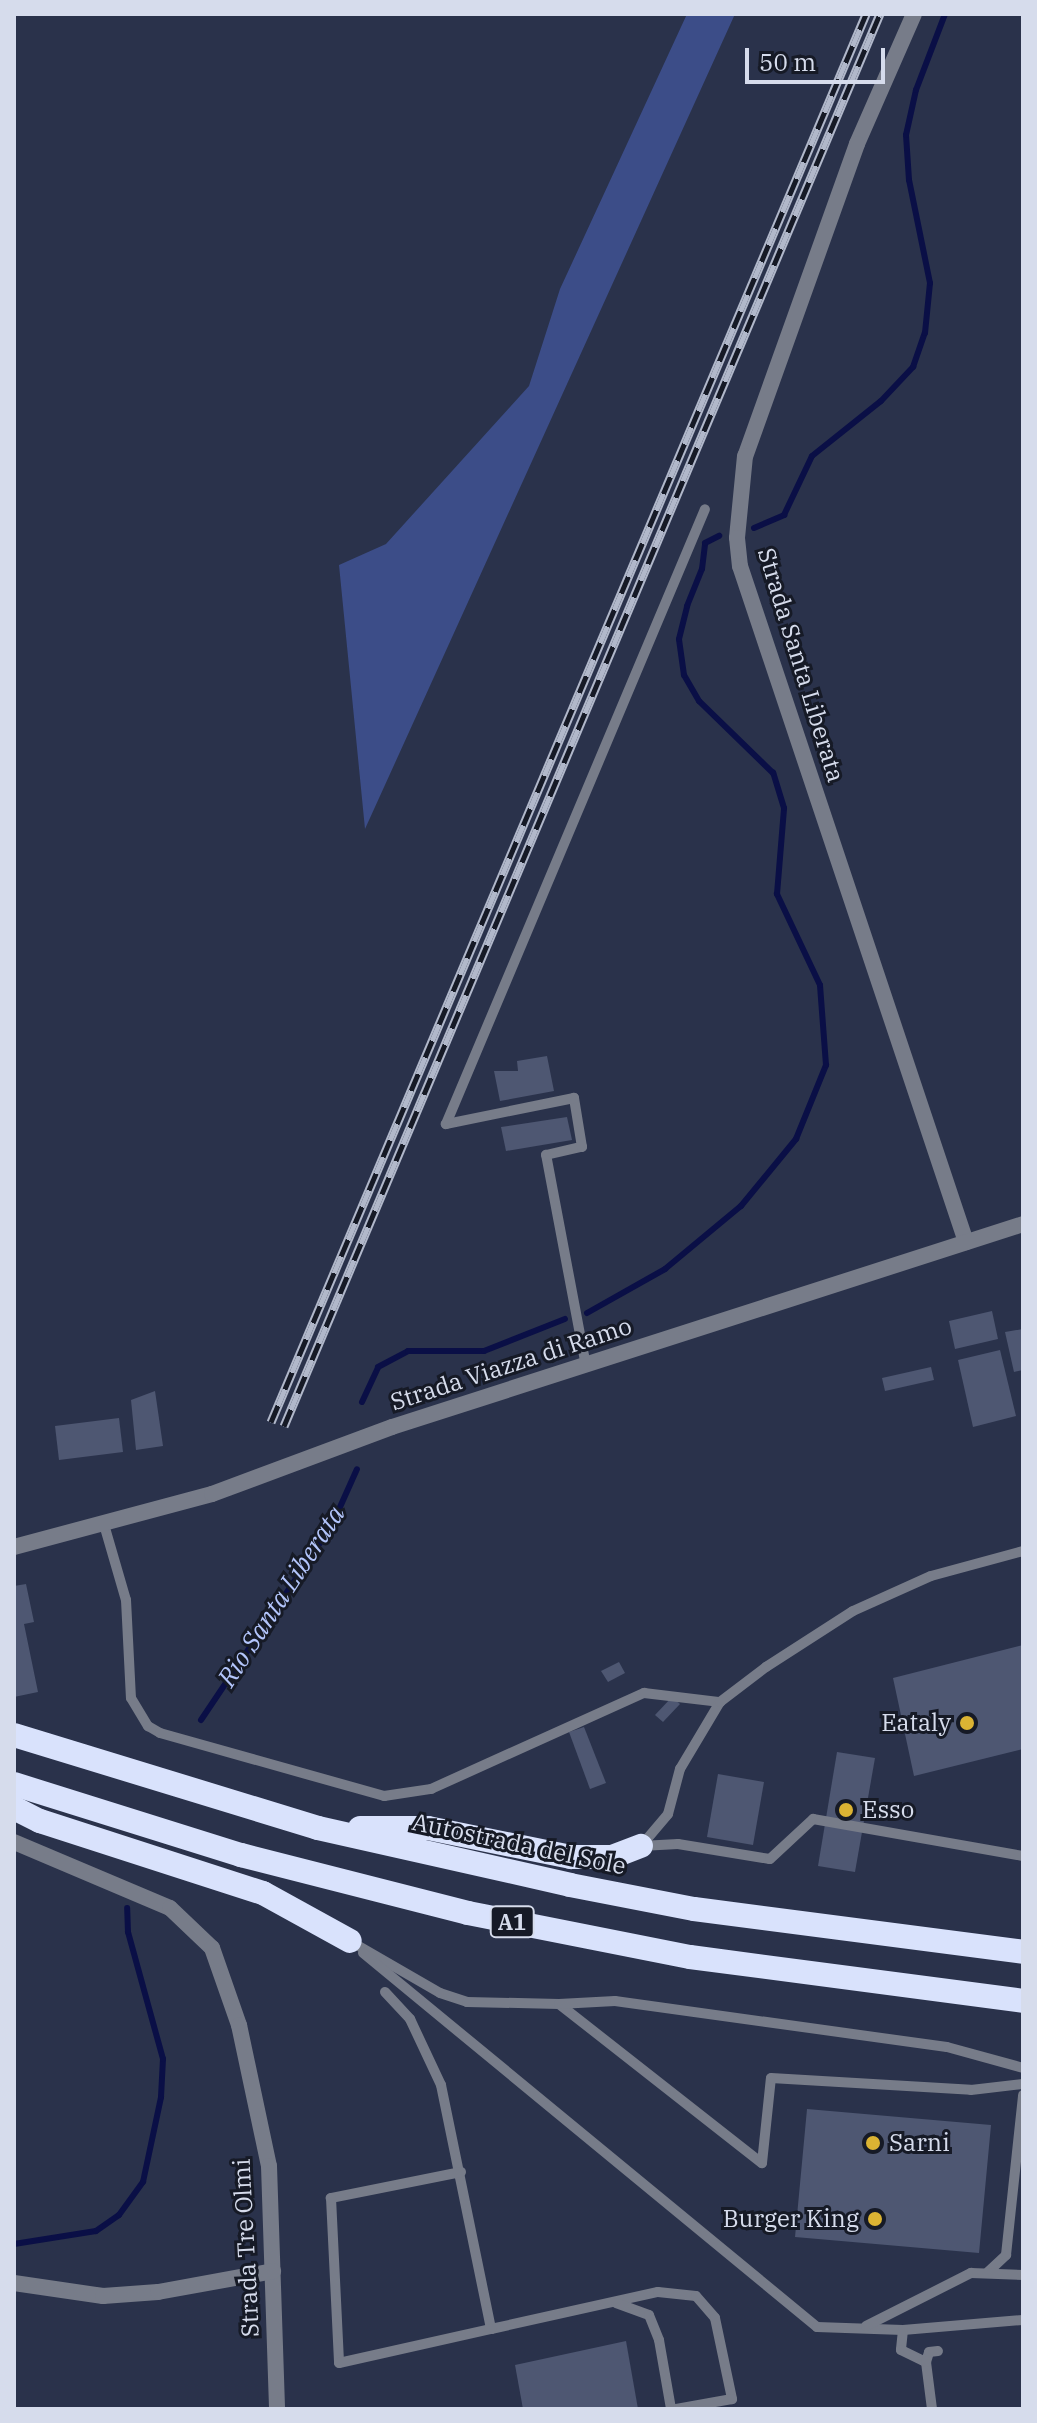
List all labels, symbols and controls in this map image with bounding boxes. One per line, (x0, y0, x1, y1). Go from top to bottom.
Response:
scale bar (749, 32, 889, 82)
text: 50 m (759, 46, 816, 78)
street label: Strada Santa Liberata (752, 544, 850, 786)
street label: Strada Viazza di Ramo (387, 1311, 635, 1417)
water label: Rio Santa Liberata (211, 1500, 351, 1692)
place label: Eataly (881, 1709, 951, 1737)
marker: Eataly (958, 1714, 976, 1732)
place label: Esso (862, 1796, 914, 1824)
marker: Esso (837, 1801, 855, 1819)
street label: Autostrada del Sole (409, 1807, 629, 1881)
road number: A1 (488, 1904, 536, 1940)
place label: Sarni (889, 2129, 950, 2157)
marker: Sarni (864, 2134, 882, 2152)
street label: Strada Tre Olmi (227, 2158, 265, 2338)
place label: Burger King (723, 2205, 859, 2233)
marker: Burger King (866, 2210, 884, 2228)

